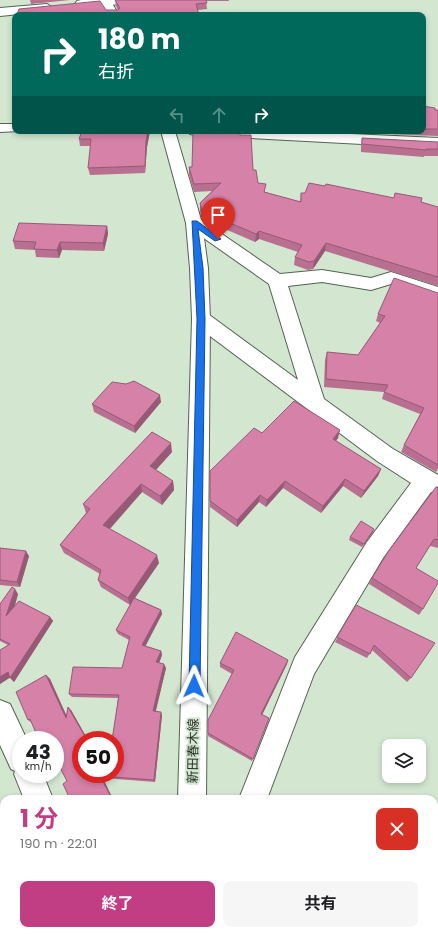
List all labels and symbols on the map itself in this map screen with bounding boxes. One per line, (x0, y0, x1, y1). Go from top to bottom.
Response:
pin (201, 198, 235, 239)
position arrow (173, 665, 215, 707)
street label: 新田春木線 (183, 718, 203, 784)
speed limit sign: 50 (72, 731, 124, 783)

